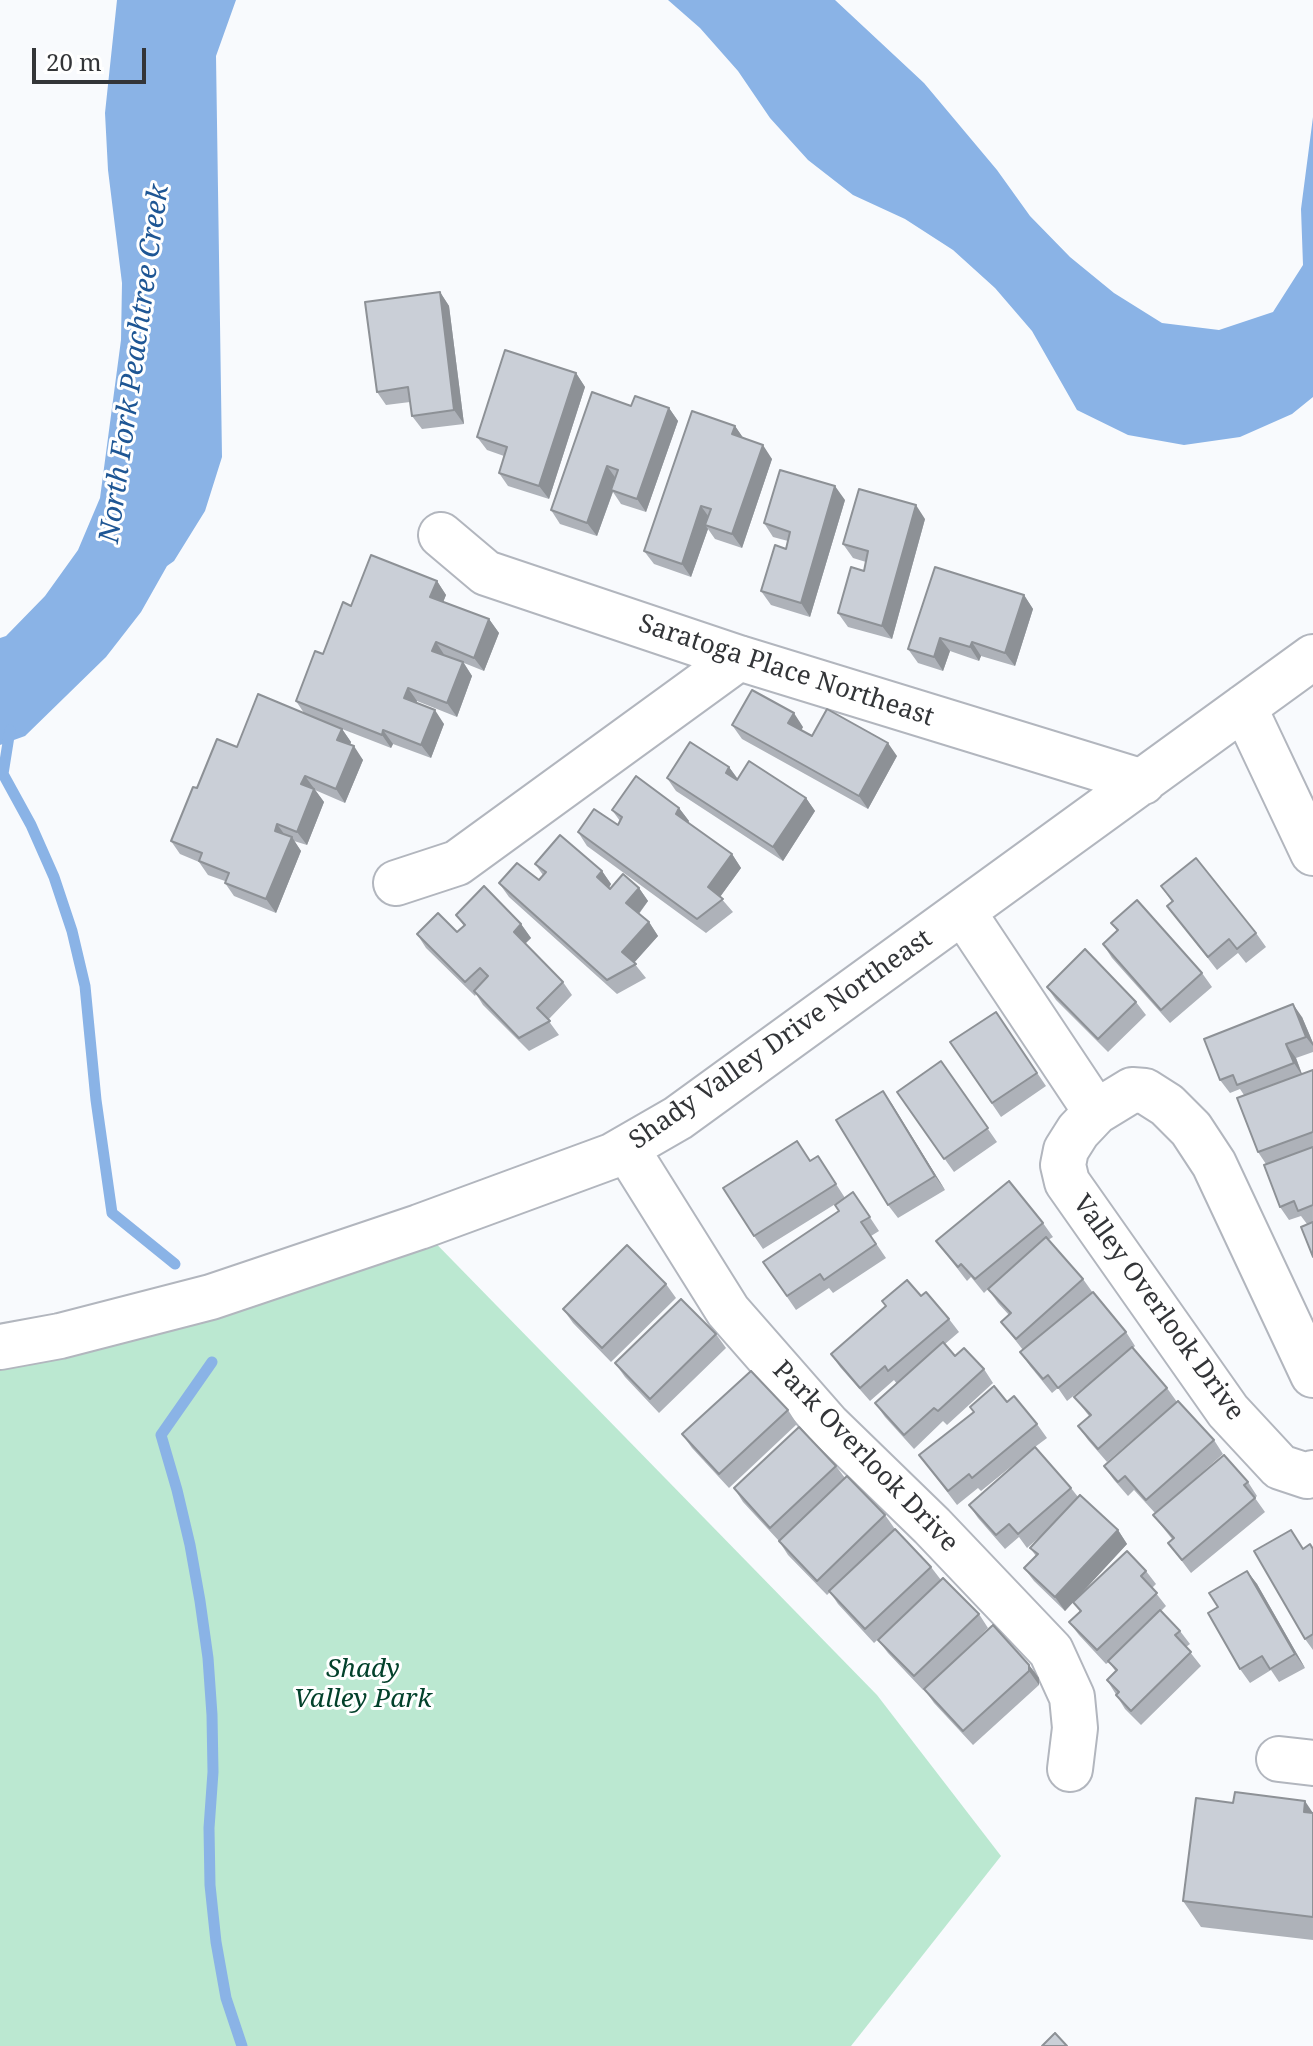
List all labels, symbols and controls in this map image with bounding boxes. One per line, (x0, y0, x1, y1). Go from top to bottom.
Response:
scale bar (36, 32, 150, 82)
text: 20 m (46, 45, 102, 78)
water label: North Fork Peachtree Creek (93, 183, 177, 545)
street label: Saratoga Place Northeast (634, 608, 938, 734)
street label: Shady Valley Drive Northeast (624, 923, 938, 1157)
street label: Valley Overlook Drive (1066, 1189, 1250, 1427)
street label: Park Overlook Drive (766, 1355, 964, 1559)
park label: Shady Valley Park (294, 1654, 432, 1716)

